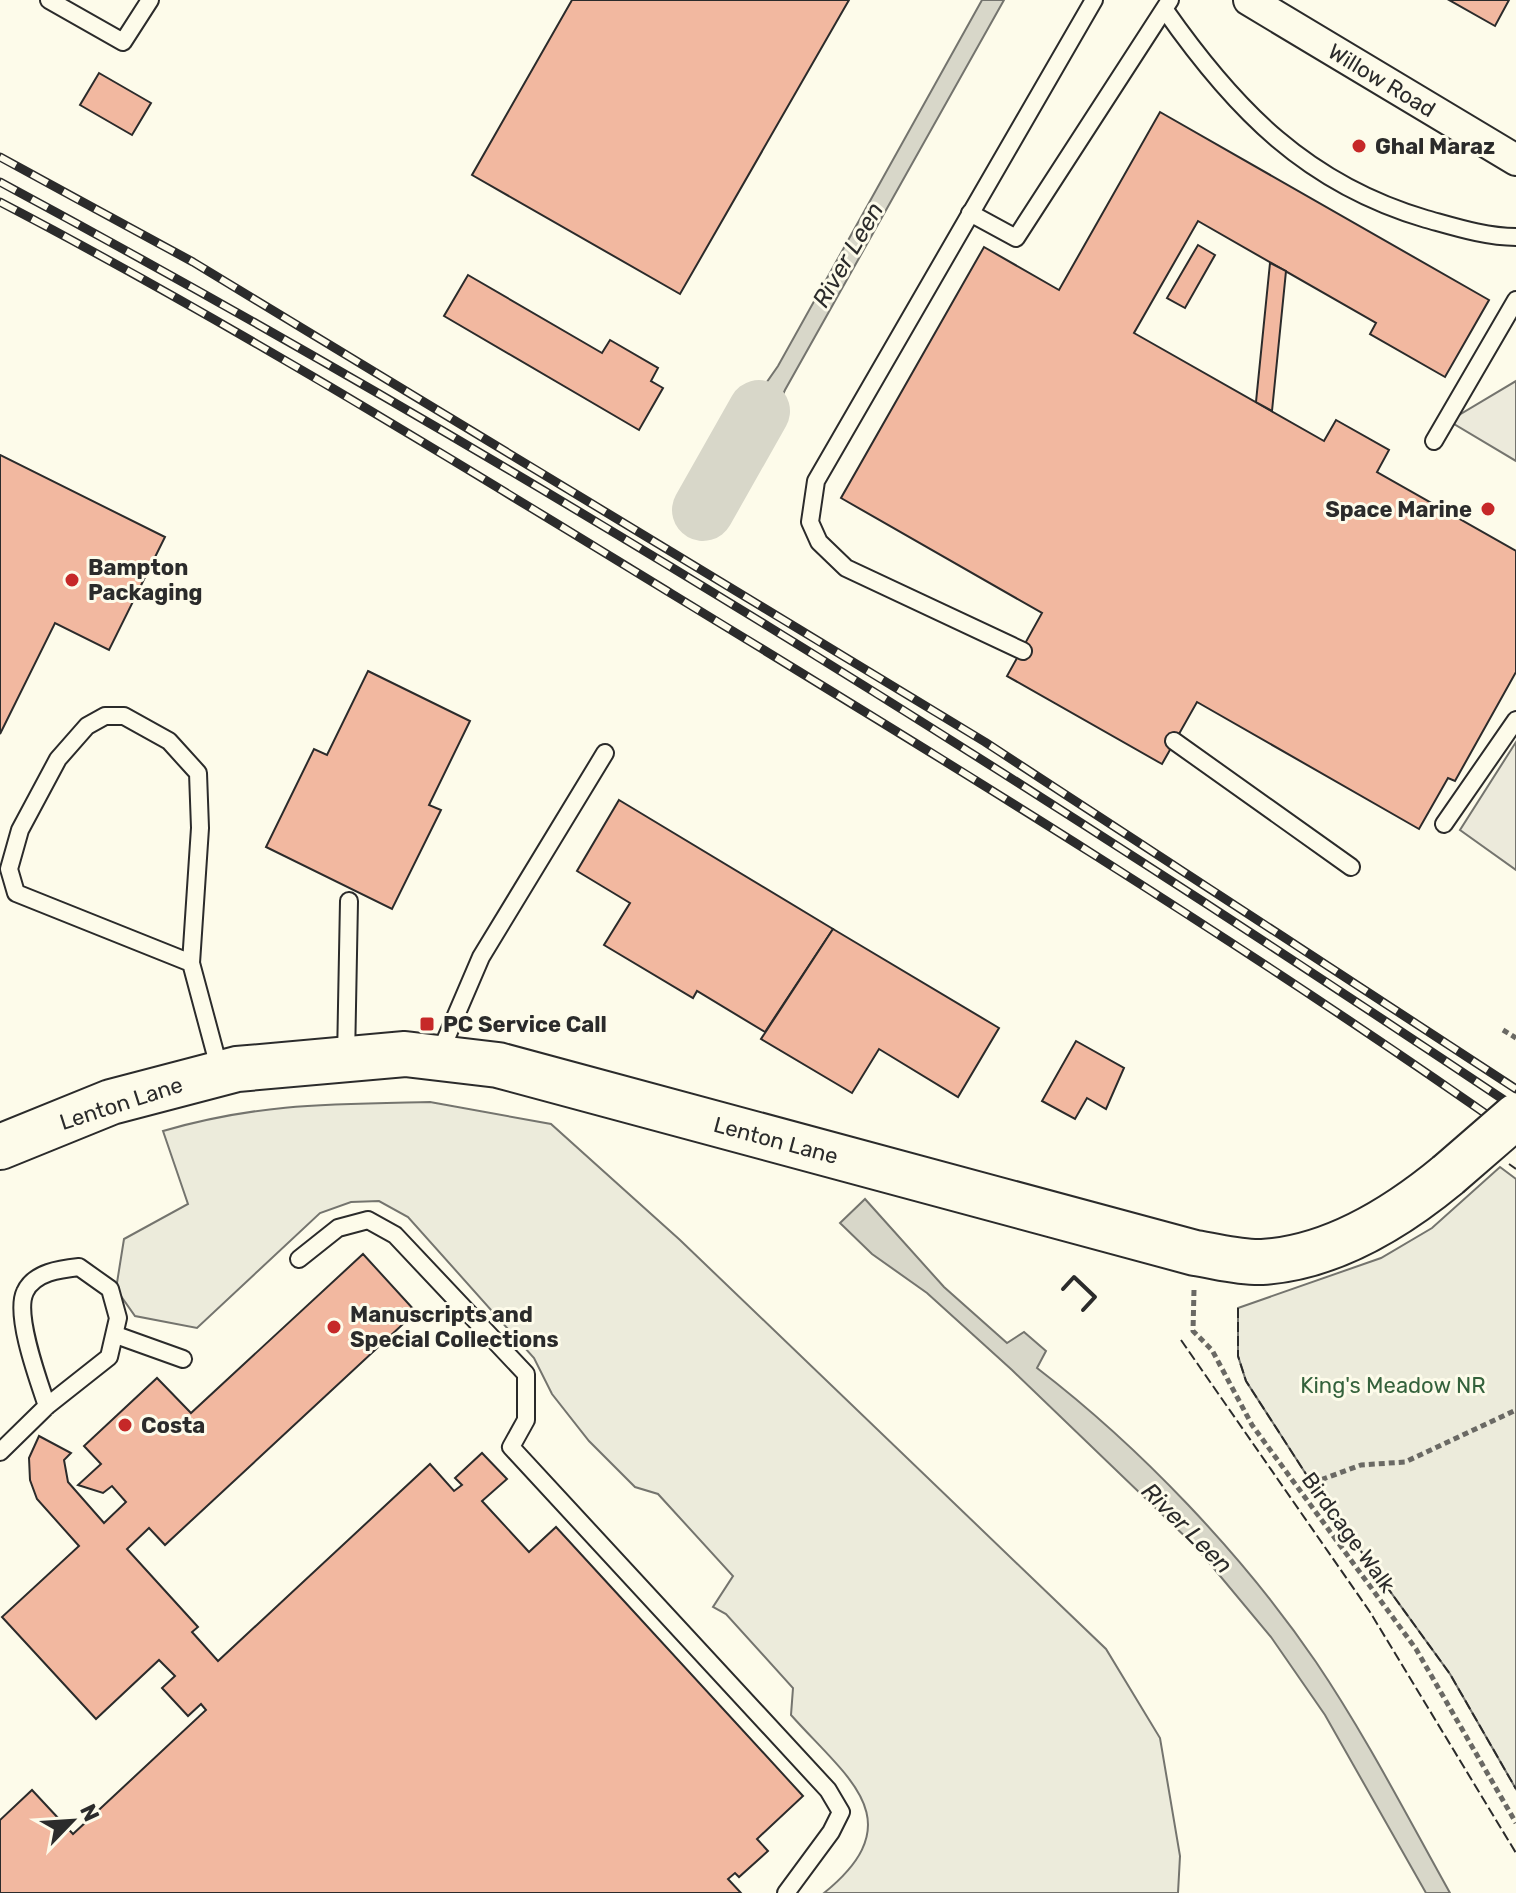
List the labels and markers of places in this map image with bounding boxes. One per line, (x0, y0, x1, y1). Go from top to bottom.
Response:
place label: Ghal Maraz (1375, 133, 1495, 160)
marker: Ghal Maraz (1350, 137, 1368, 155)
place label: Space Marine (1325, 496, 1472, 523)
marker: Space Marine (1479, 500, 1497, 518)
place label: Bampton Packaging (88, 554, 203, 606)
marker: Bampton Packaging (63, 571, 81, 589)
place label: PC Service Call (443, 1011, 607, 1038)
marker: PC Service Call (418, 1015, 436, 1033)
place label: Manuscripts and Special Collections (350, 1301, 559, 1353)
marker: Manuscripts and Special Collections (325, 1318, 343, 1336)
place label: Costa (141, 1412, 205, 1439)
marker: Costa (116, 1416, 134, 1434)

